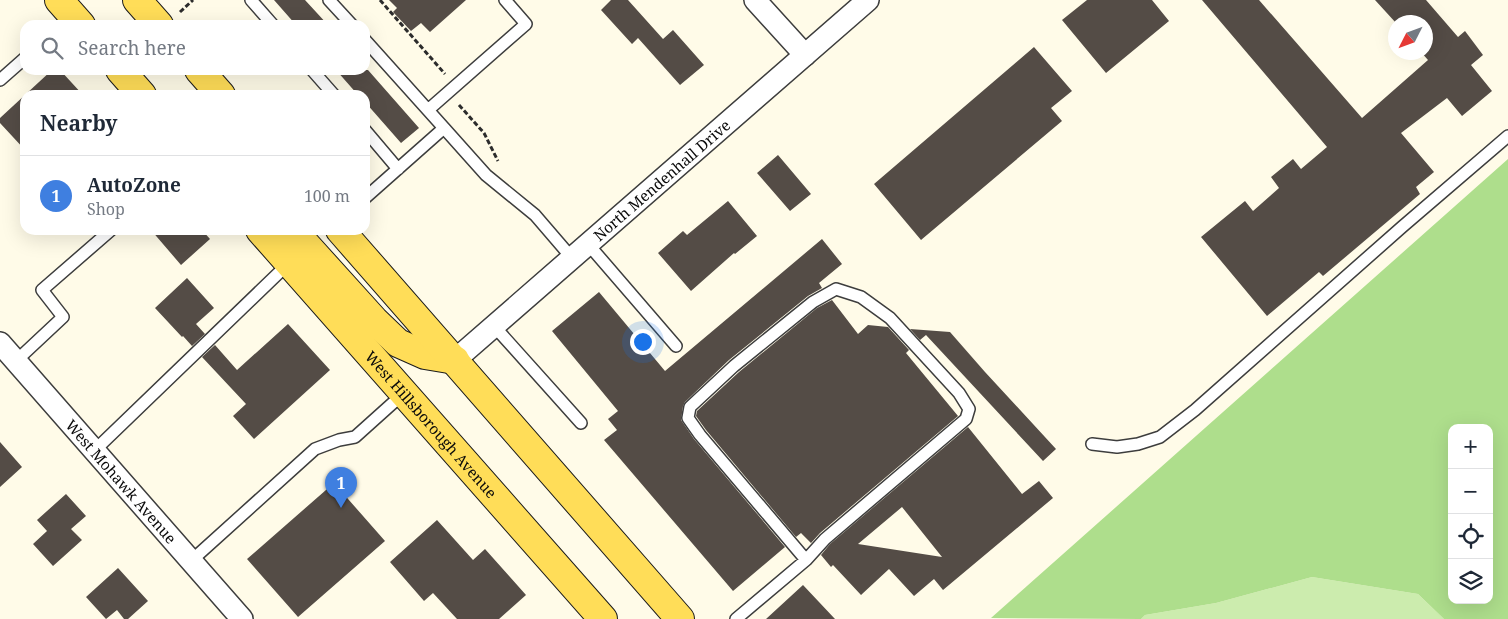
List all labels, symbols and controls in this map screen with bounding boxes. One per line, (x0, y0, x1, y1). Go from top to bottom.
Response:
north arrow (1388, 15, 1433, 60)
search box (20, 20, 370, 75)
icon: search (38, 34, 66, 62)
text: Search here (78, 35, 186, 61)
text: Nearby (40, 109, 118, 137)
street label: North Mendenhall Drive (589, 115, 734, 245)
text: AutoZone (87, 172, 181, 198)
text: 1 (51, 185, 61, 207)
text: 100 m (304, 185, 350, 207)
text: Shop (87, 198, 125, 220)
your location (630, 329, 656, 355)
street label: West Hillsborough Avenue (361, 346, 502, 502)
street label: West Mohawk Avenue (61, 415, 181, 548)
map controls (1448, 424, 1493, 604)
button: + (1448, 424, 1493, 469)
pin: 1 (325, 467, 357, 508)
button: − (1448, 469, 1493, 514)
button: locate (1448, 514, 1493, 559)
button: layers (1448, 559, 1493, 604)

